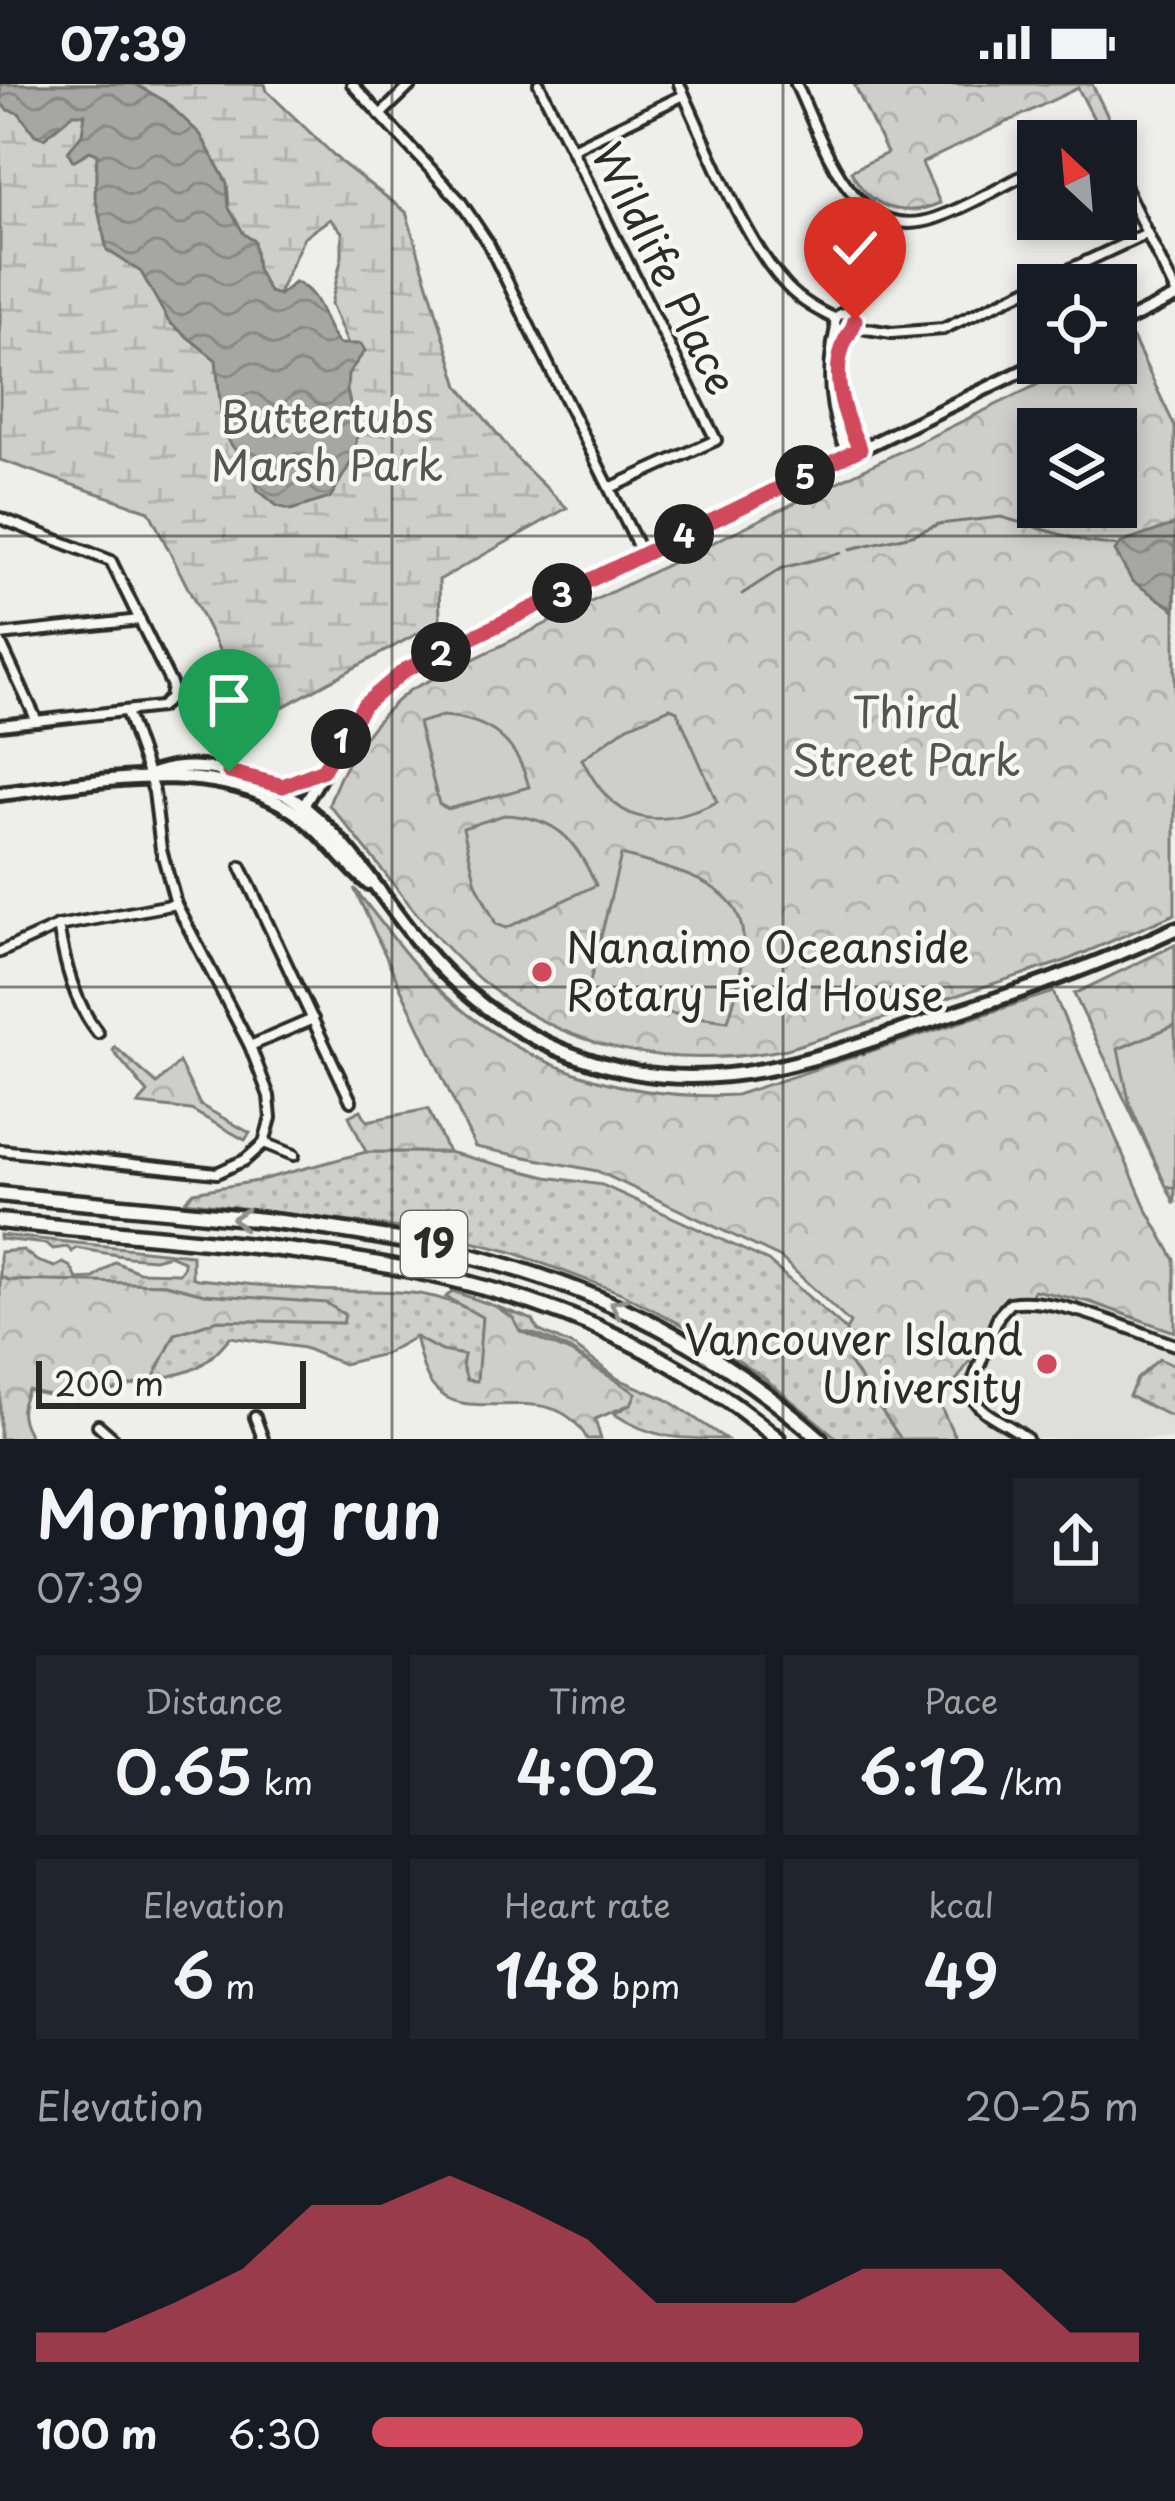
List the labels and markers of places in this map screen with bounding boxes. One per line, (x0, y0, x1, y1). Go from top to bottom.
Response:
pin (804, 197, 906, 320)
pin: 5 (775, 445, 835, 505)
pin: 4 (654, 504, 714, 564)
pin: 3 (532, 563, 592, 623)
pin: 2 (411, 622, 471, 682)
pin (178, 649, 280, 772)
pin: 1 (311, 709, 371, 769)
place label: Nanaimo Oceanside Rotary Field House (566, 914, 970, 1025)
marker: Nanaimo Oceanside Rotary Field House (529, 959, 555, 985)
place label: Vancouver Island University (684, 1306, 1023, 1417)
marker: Vancouver Island University (1034, 1351, 1060, 1377)

